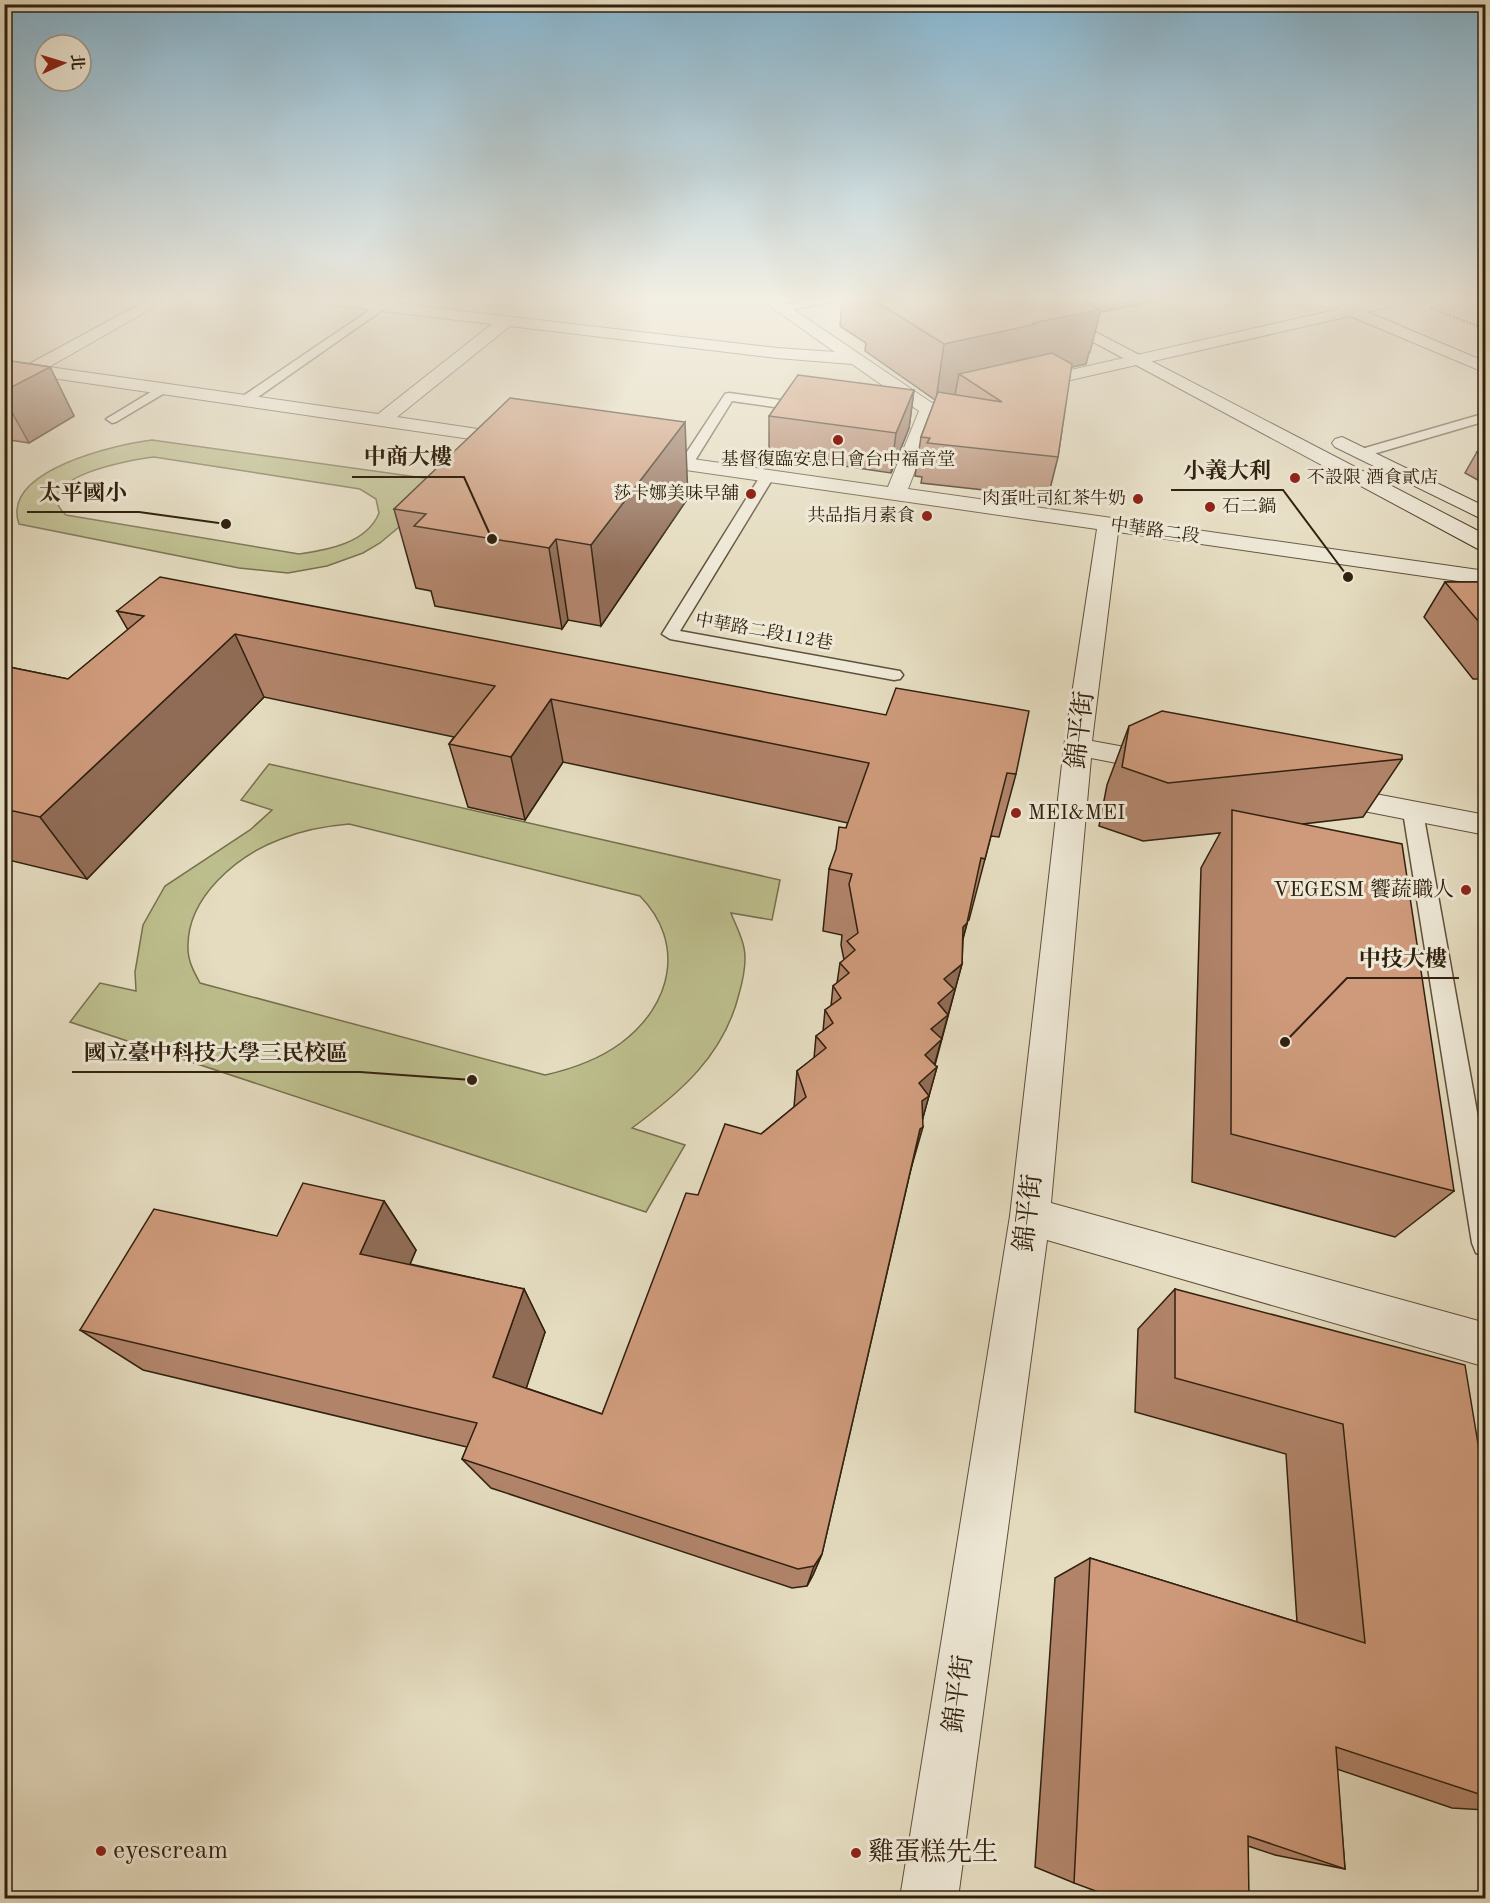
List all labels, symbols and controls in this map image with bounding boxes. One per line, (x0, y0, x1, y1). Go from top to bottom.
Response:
north arrow (33, 33, 93, 93)
text: 北 (67, 53, 87, 71)
marker: 基督復臨安息日會台中福音堂 (831, 433, 845, 447)
callout: 中商大樓 (352, 437, 464, 477)
text: 中商大樓 (364, 444, 452, 469)
place label: 基督復臨安息日會台中福音堂 (721, 449, 955, 469)
callout: 小義大利 (1171, 450, 1283, 490)
text: 小義大利 (1183, 458, 1271, 483)
place label: 不設限 酒食貳店 (1307, 467, 1438, 487)
marker: 不設限 酒食貳店 (1288, 471, 1302, 485)
callout: 太平國小 (27, 472, 139, 512)
text: 太平國小 (39, 481, 127, 505)
place label: 莎卡娜美味早舖 (613, 483, 739, 503)
marker: 莎卡娜美味早舖 (744, 487, 758, 501)
place label: 肉蛋吐司紅茶牛奶 (982, 488, 1126, 508)
marker: 肉蛋吐司紅茶牛奶 (1131, 492, 1145, 506)
place label: 石二鍋 (1222, 497, 1276, 516)
marker: 石二鍋 (1203, 500, 1217, 514)
place label: 共品指月素食 (807, 505, 915, 525)
marker: 共品指月素食 (920, 509, 934, 523)
street label: 中華路二段 (1109, 514, 1201, 546)
street label: 中華路二段112巷 (694, 609, 835, 653)
street label: 錦平街 (1061, 689, 1099, 770)
place label: MEI&MEI (1028, 803, 1125, 824)
marker: MEI&MEI (1009, 806, 1023, 820)
place label: VEGESM 饗蔬職人 (1273, 878, 1454, 901)
marker: VEGESM 饗蔬職人 (1459, 883, 1473, 897)
callout: 中技大樓 (1347, 938, 1459, 978)
text: 中技大樓 (1359, 947, 1447, 971)
callout: 國立臺中科技大學三民校區 (72, 1032, 360, 1072)
text: 國立臺中科技大學三民校區 (84, 1041, 348, 1065)
street label: 錦平街 (1009, 1172, 1047, 1253)
street label: 錦平街 (939, 1653, 977, 1734)
place label: eyescream (113, 1838, 228, 1864)
place label: 雞蛋糕先生 (868, 1838, 998, 1866)
marker: eyescream (94, 1844, 108, 1858)
marker: 雞蛋糕先生 (849, 1846, 863, 1860)

